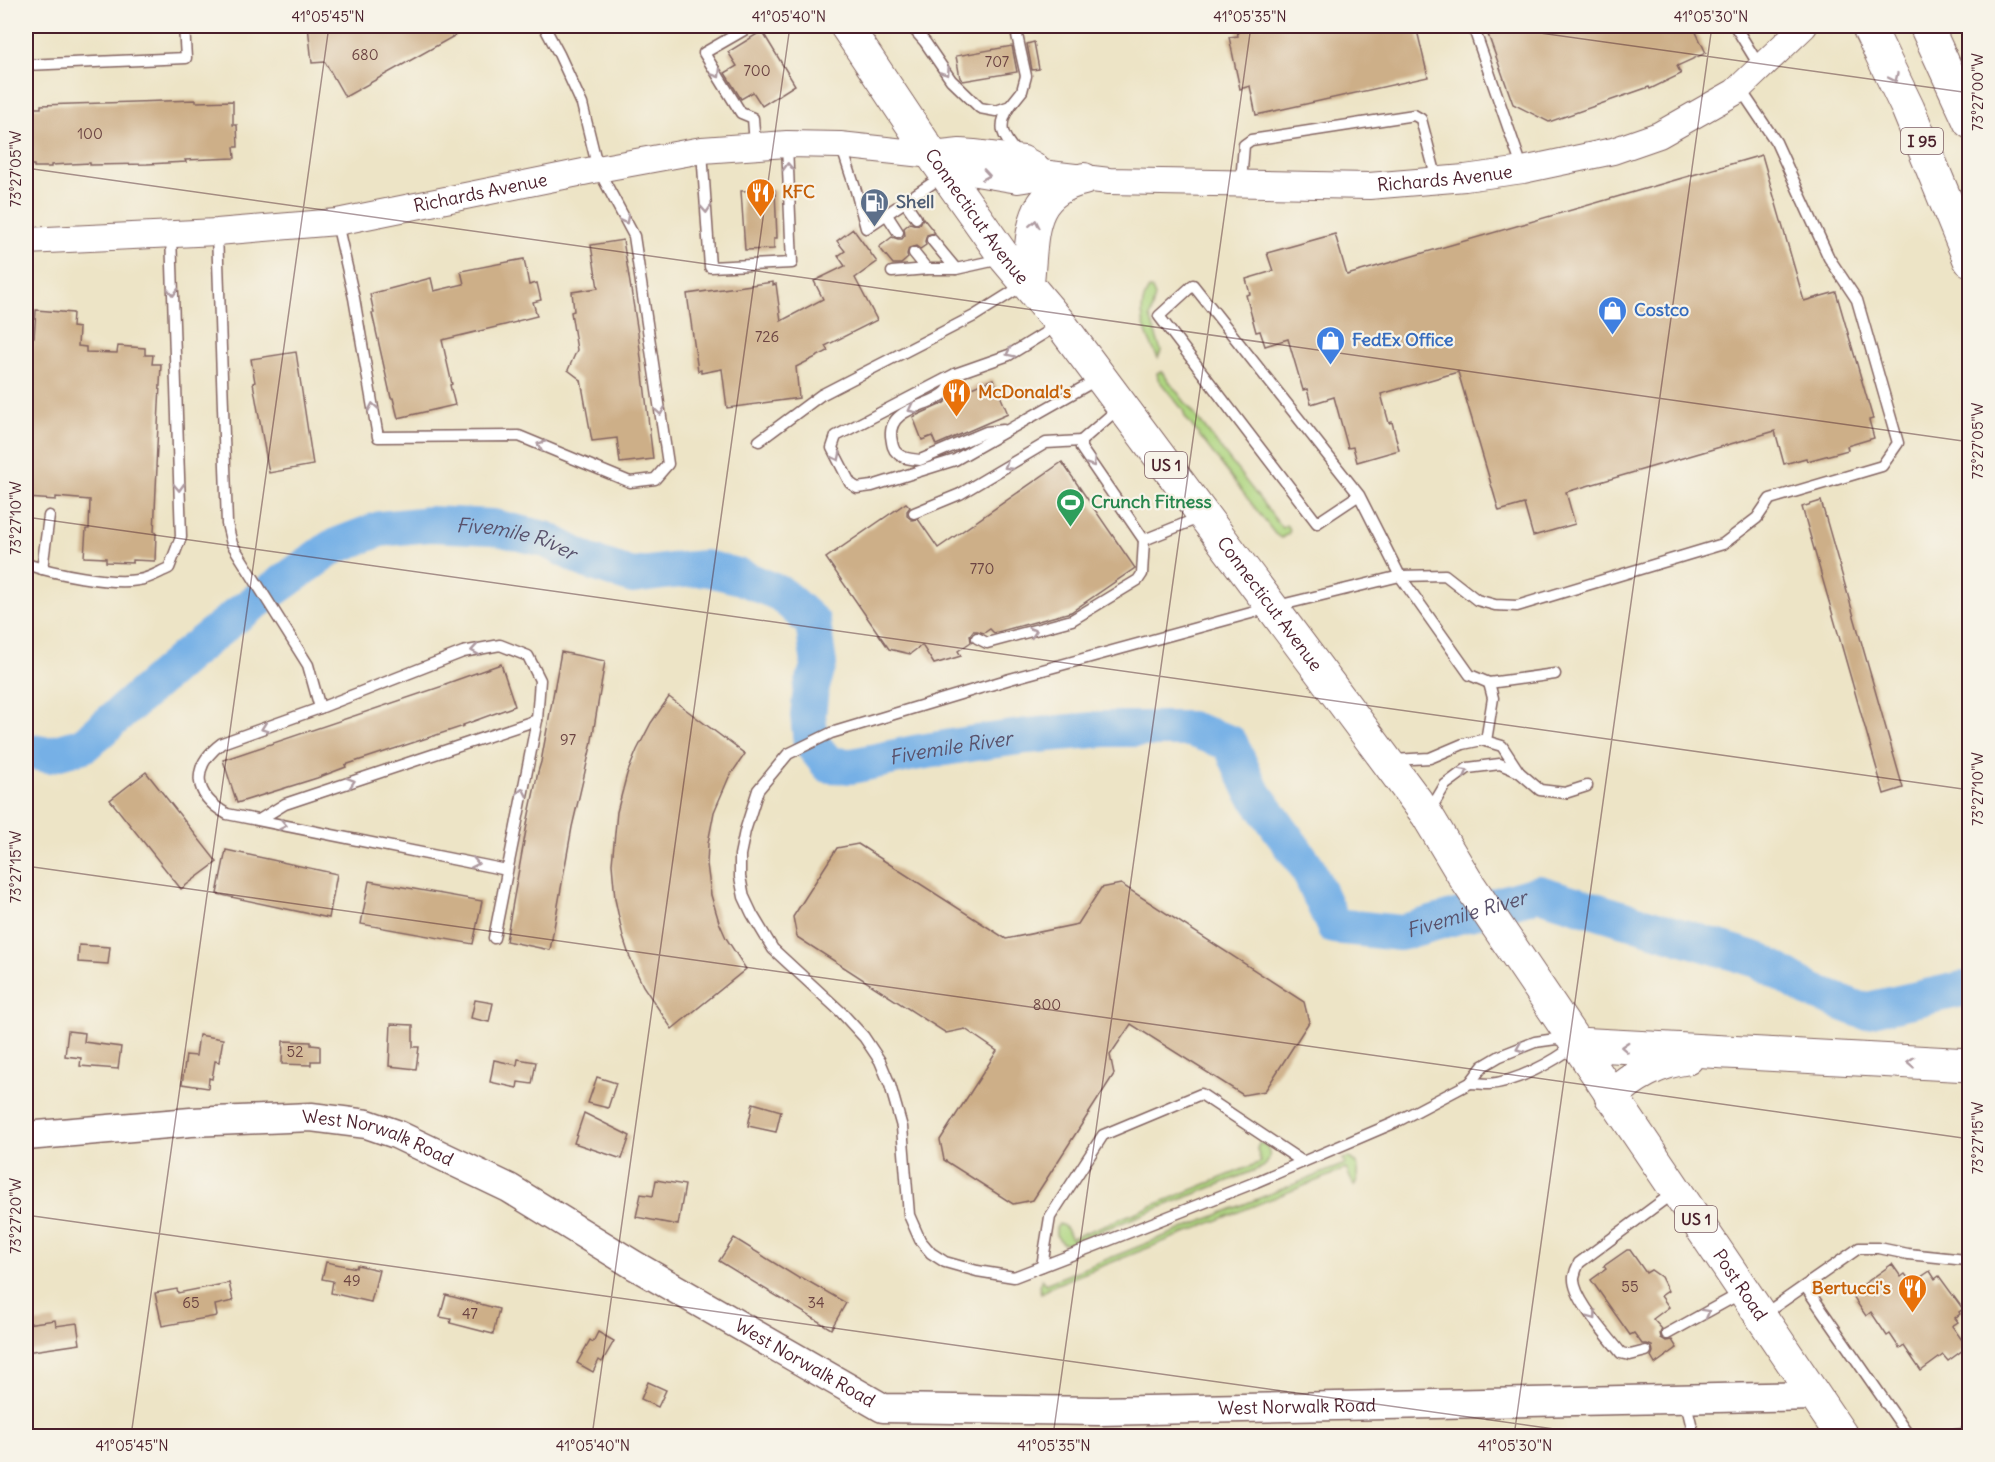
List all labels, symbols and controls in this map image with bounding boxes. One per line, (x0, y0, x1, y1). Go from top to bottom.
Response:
text: 41°05'45"N (291, 7, 365, 26)
text: 41°05'40"N (752, 7, 826, 26)
text: 41°05'35"N (1213, 7, 1287, 26)
text: 41°05'30"N (1674, 7, 1748, 26)
house number: 680 (351, 45, 379, 64)
house number: 707 (985, 52, 1009, 71)
text: 73°27'00"W (1968, 53, 1987, 131)
house number: 700 (743, 61, 771, 80)
one-way arrow (939, 66, 950, 77)
one-way arrow (710, 67, 721, 78)
one-way arrow (1886, 72, 1898, 83)
house number: 100 (77, 124, 103, 143)
road number: I 95 (1901, 128, 1943, 154)
text: 73°27'05"W (6, 130, 25, 207)
street label: Connecticut Avenue (920, 144, 1034, 289)
street label: Richards Avenue (1376, 160, 1514, 196)
one-way arrow (781, 162, 794, 171)
street label: Richards Avenue (411, 168, 549, 217)
one-way arrow (981, 168, 990, 180)
restaurant icon: KFC (745, 176, 777, 218)
place label: KFC (782, 180, 815, 203)
fuel station icon: Shell (859, 186, 891, 228)
place label: Shell (896, 190, 934, 213)
one-way arrow (699, 204, 712, 213)
one-way arrow (618, 214, 630, 225)
one-way arrow (1028, 220, 1041, 230)
one-way arrow (166, 288, 179, 297)
shop icon: Costco (1597, 294, 1629, 336)
place label: Costco (1634, 298, 1689, 321)
shop icon: FedEx Office (1315, 324, 1347, 366)
house number: 726 (755, 327, 779, 346)
place label: FedEx Office (1352, 328, 1454, 351)
one-way arrow (1006, 346, 1016, 357)
restaurant icon: McDonald's (941, 376, 973, 418)
place label: McDonald's (978, 380, 1071, 403)
one-way arrow (367, 402, 380, 412)
one-way arrow (908, 402, 919, 413)
text: 73°27'05"W (1968, 402, 1987, 479)
one-way arrow (654, 407, 666, 416)
one-way arrow (536, 440, 547, 452)
one-way arrow (830, 451, 841, 461)
road number: US 1 (1145, 452, 1187, 478)
one-way arrow (1085, 456, 1096, 467)
one-way arrow (1004, 458, 1014, 470)
text: 73°27'10"W (6, 481, 25, 555)
one-way arrow (173, 483, 186, 492)
sports icon: Crunch Fitness (1054, 486, 1086, 528)
place label: Crunch Fitness (1091, 490, 1212, 513)
water label: Fivemile River (455, 512, 584, 567)
street label: Connecticut Avenue (1212, 532, 1328, 676)
house number: 770 (970, 559, 994, 578)
one-way arrow (1027, 627, 1038, 639)
one-way arrow (471, 643, 480, 655)
one-way arrow (260, 720, 271, 733)
water label: Fivemile River (887, 725, 1016, 770)
house number: 97 (560, 730, 576, 749)
text: 73°27'10"W (1968, 752, 1987, 826)
one-way arrow (1458, 768, 1469, 779)
one-way arrow (345, 777, 356, 789)
one-way arrow (515, 787, 528, 797)
one-way arrow (278, 818, 288, 831)
text: 73°27'15"W (6, 830, 25, 903)
one-way arrow (469, 856, 479, 869)
water label: Fivemile River (1403, 883, 1532, 943)
house number: 800 (1033, 995, 1061, 1014)
one-way arrow (1620, 1040, 1629, 1053)
one-way arrow (1515, 1041, 1526, 1053)
house number: 52 (287, 1042, 303, 1061)
one-way arrow (1907, 1055, 1916, 1068)
text: 73°27'15"W (1968, 1101, 1987, 1174)
street label: West Norwalk Road (302, 1105, 458, 1171)
text: 73°27'20"W (6, 1178, 25, 1254)
road number: US 1 (1675, 1206, 1717, 1232)
street label: Post Road (1708, 1245, 1773, 1325)
house number: 49 (343, 1271, 361, 1290)
restaurant icon: Bertucci's (1896, 1272, 1928, 1314)
place label: Bertucci's (1812, 1276, 1891, 1299)
house number: 55 (1621, 1277, 1639, 1296)
house number: 65 (182, 1293, 200, 1312)
house number: 34 (807, 1293, 825, 1312)
house number: 47 (462, 1304, 478, 1323)
one-way arrow (1586, 1309, 1597, 1320)
one-way arrow (1700, 1309, 1710, 1320)
street label: West Norwalk Road (731, 1313, 880, 1412)
street label: West Norwalk Road (1218, 1393, 1377, 1420)
text: 41°05'45"N (95, 1436, 169, 1455)
text: 41°05'40"N (556, 1436, 630, 1455)
text: 41°05'35"N (1017, 1436, 1091, 1455)
text: 41°05'30"N (1478, 1436, 1552, 1455)

